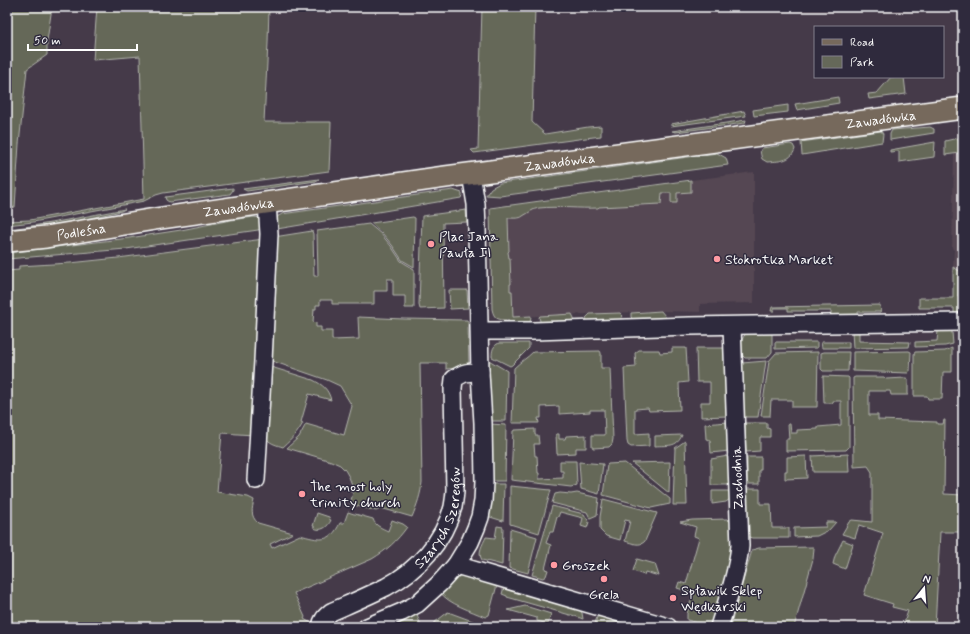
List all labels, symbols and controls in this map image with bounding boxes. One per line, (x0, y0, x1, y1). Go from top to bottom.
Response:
scale bar (28, 26, 137, 52)
legend (814, 26, 944, 78)
text: 50 m (34, 33, 61, 49)
text: Road (850, 35, 874, 51)
text: Park (850, 55, 874, 71)
street label: Zawadówka (844, 106, 917, 134)
street label: Zawadówka (523, 149, 596, 176)
street label: Zawadówka (202, 194, 275, 222)
street label: Podleśna (55, 219, 107, 245)
place label: Plac Jana Pawła II (439, 228, 499, 262)
marker: Plac Jana Pawła II (426, 239, 436, 249)
place label: Stokrotka Market (725, 251, 834, 269)
marker: Stokrotka Market (712, 254, 722, 264)
street label: Zachodnia (728, 445, 748, 510)
street label: Szarych Szeregów (411, 467, 465, 573)
place label: The most holy trinity church (309, 478, 401, 512)
marker: The most holy trinity church (297, 489, 307, 499)
place label: Groszek (562, 557, 610, 575)
marker: Groszek (549, 560, 559, 570)
north arrow (904, 568, 944, 608)
text: N (921, 572, 932, 587)
marker: Grela (599, 574, 609, 584)
place label: Spławik Sklep Wędkarski (681, 582, 763, 616)
place label: Grela (589, 586, 619, 604)
marker: Spławik Sklep Wędkarski (668, 593, 678, 603)

